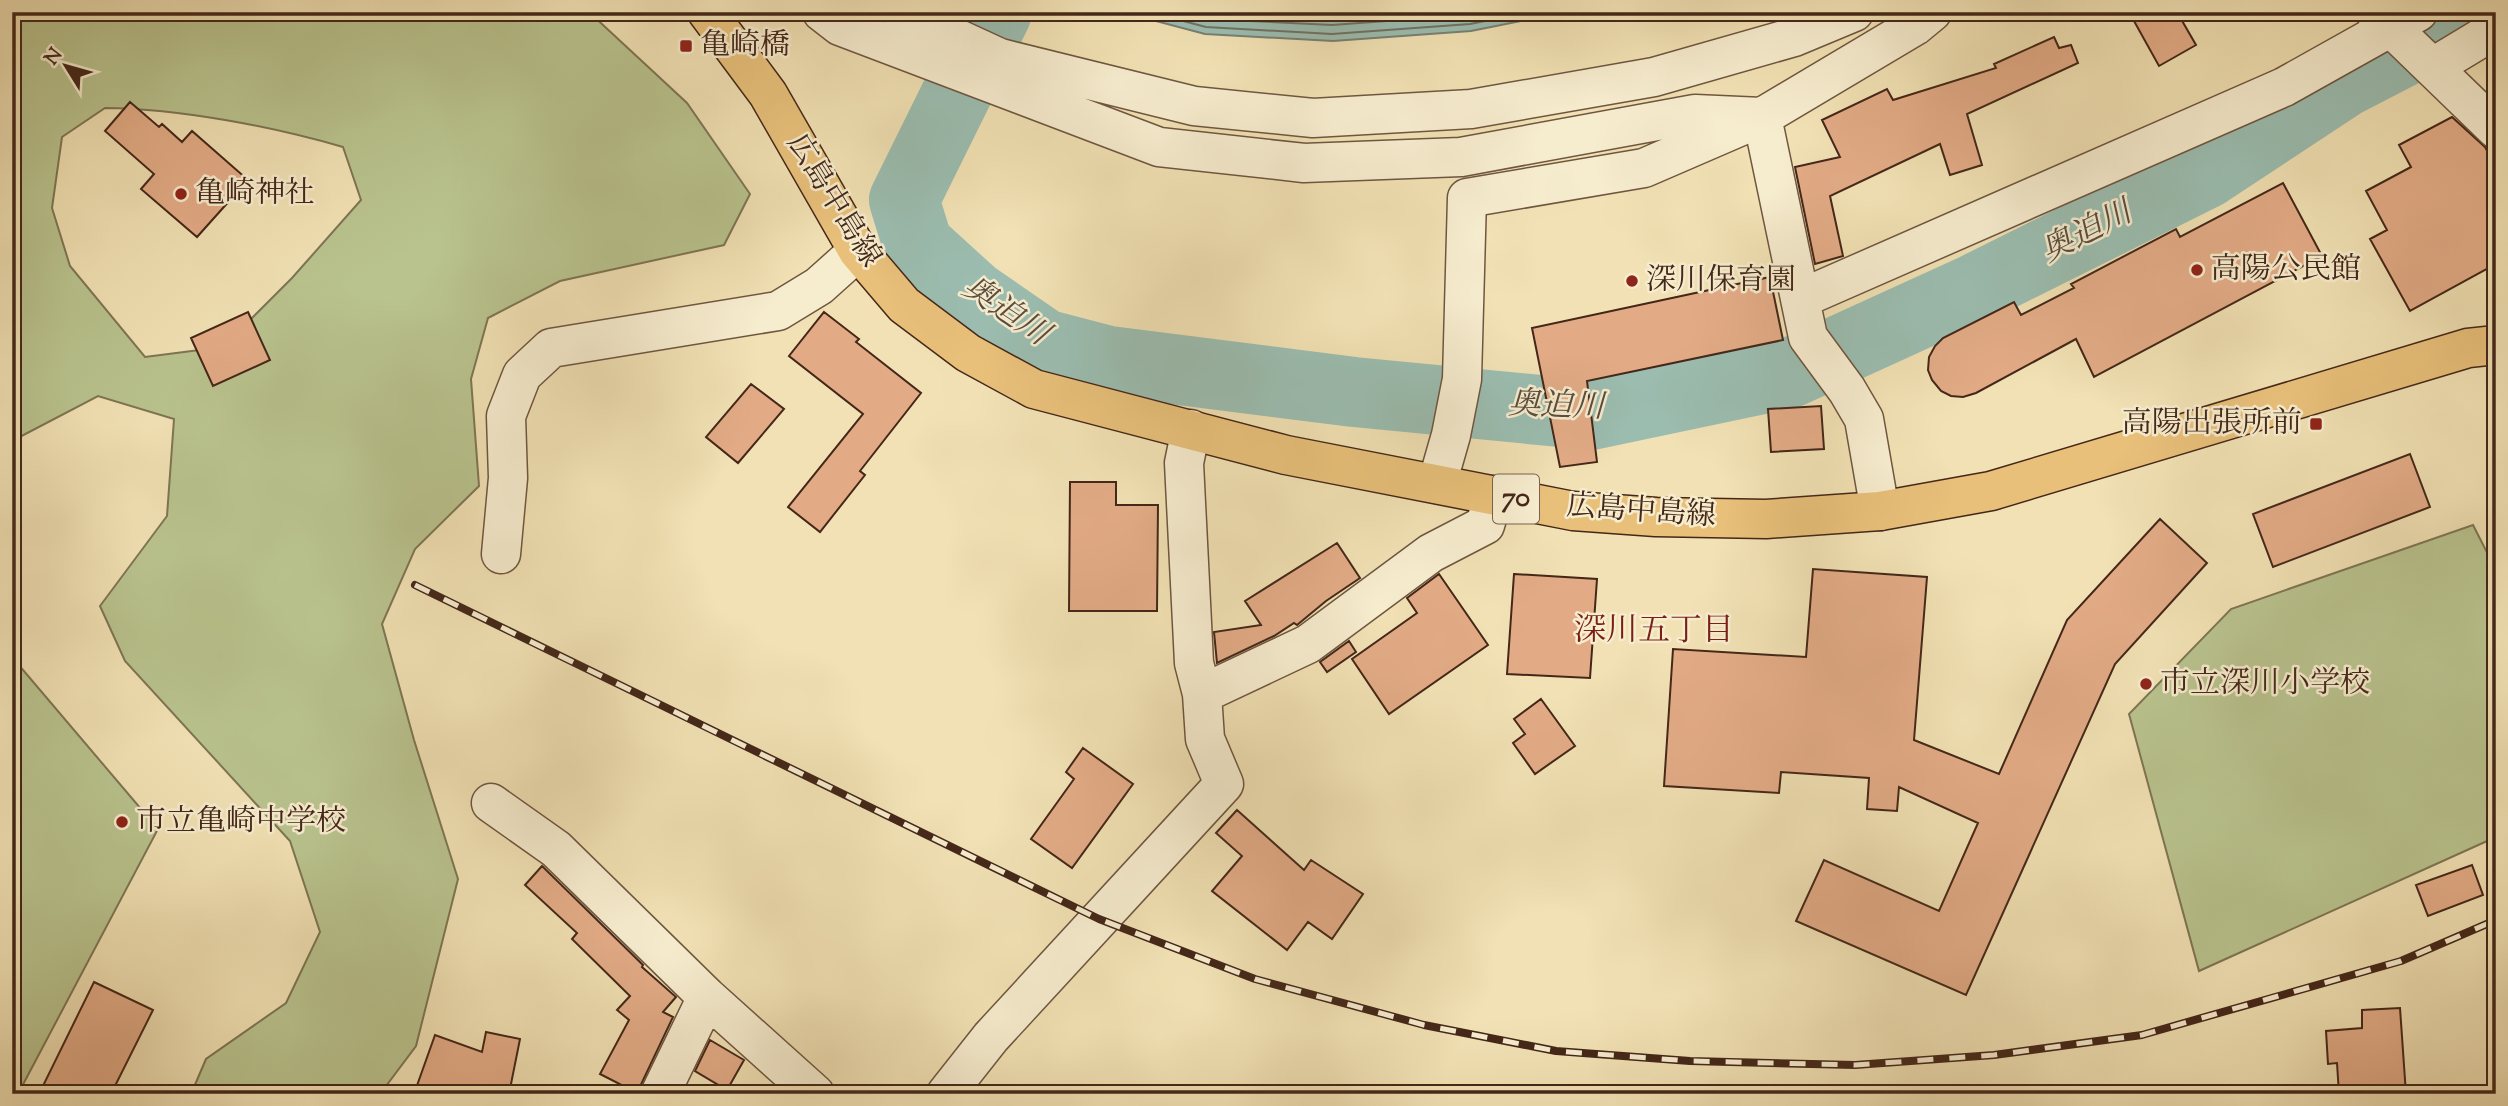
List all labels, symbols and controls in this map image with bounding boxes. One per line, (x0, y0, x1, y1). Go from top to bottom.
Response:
place label: 亀崎橋 (700, 25, 790, 68)
north arrow (32, 32, 102, 102)
marker: 亀崎橋 (678, 38, 694, 54)
text: N (39, 43, 70, 71)
street label: 広島中島線 (775, 126, 891, 276)
place label: 亀崎神社 (195, 173, 315, 216)
marker: 亀崎神社 (173, 186, 189, 202)
water label: 奥迫川 (2034, 189, 2143, 275)
place label: 高陽公民館 (2211, 249, 2361, 292)
place label: 深川保育園 (1646, 260, 1796, 303)
marker: 高陽公民館 (2189, 262, 2205, 278)
water label: 奥迫川 (952, 266, 1060, 360)
marker: 深川保育園 (1624, 273, 1640, 289)
water label: 奥迫川 (1507, 382, 1608, 432)
place label: 高陽出張所前 (2122, 403, 2302, 446)
marker: 高陽出張所前 (2308, 416, 2324, 432)
road number: 70 (1493, 475, 1539, 524)
street label: 広島中島線 (1565, 485, 1717, 539)
district label: 深川五丁目 (1574, 609, 1734, 655)
place label: 市立深川小学校 (2160, 663, 2370, 706)
marker: 市立深川小学校 (2138, 676, 2154, 692)
place label: 市立亀崎中学校 (136, 801, 346, 844)
marker: 市立亀崎中学校 (114, 814, 130, 830)

